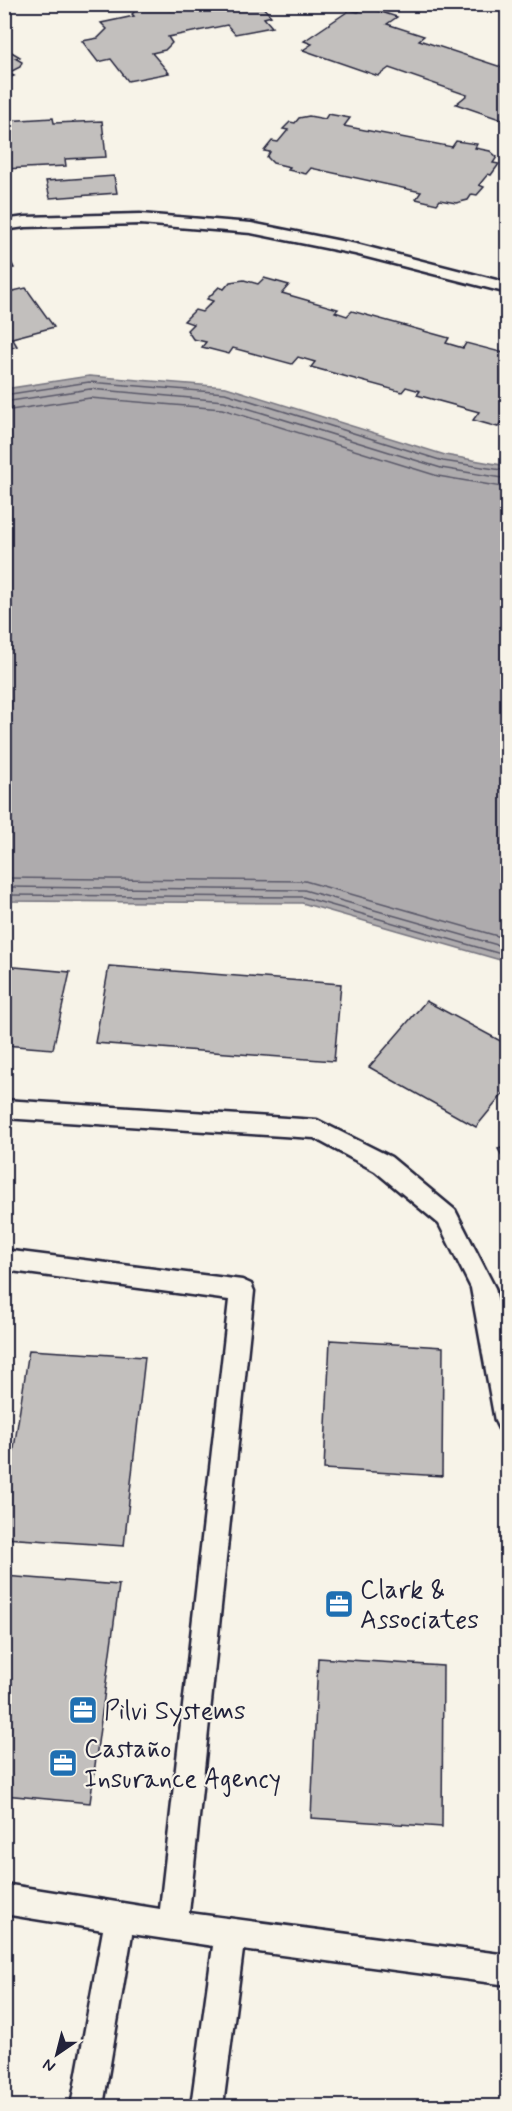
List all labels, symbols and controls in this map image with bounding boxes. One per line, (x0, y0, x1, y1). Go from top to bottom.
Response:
place label: Clark & Associates (360, 1574, 479, 1638)
office icon: Clark & Associates (323, 1588, 355, 1620)
office icon: Pilvi Systems (67, 1694, 99, 1726)
place label: Pilvi Systems (104, 1695, 246, 1729)
place label: Castaño Insurance Agency (84, 1733, 281, 1797)
office icon: Castaño Insurance Agency (47, 1747, 79, 1779)
north arrow (27, 2024, 87, 2084)
text: N (39, 2053, 60, 2077)

